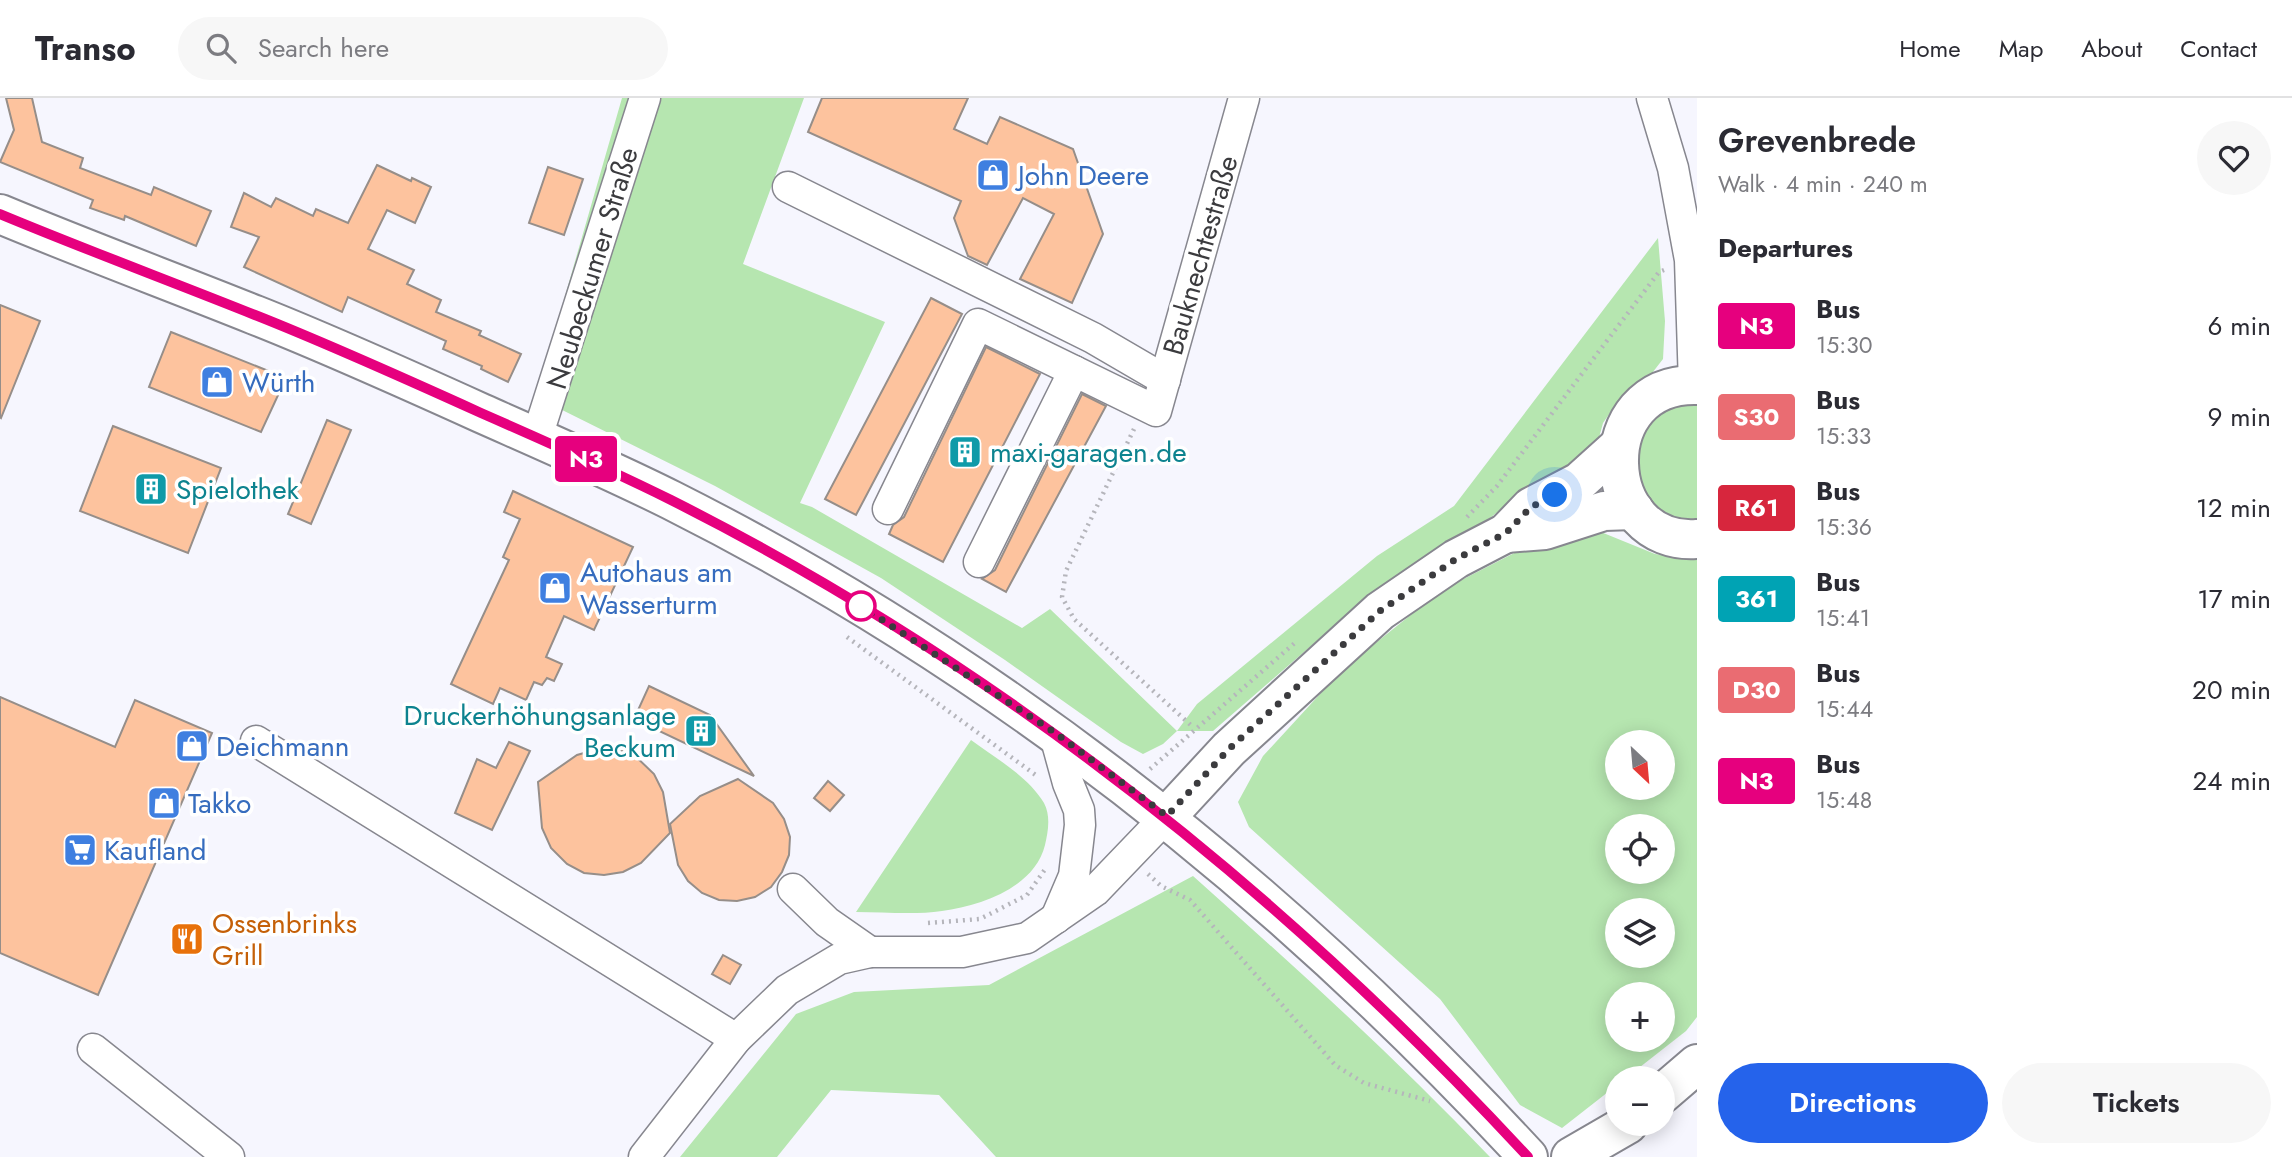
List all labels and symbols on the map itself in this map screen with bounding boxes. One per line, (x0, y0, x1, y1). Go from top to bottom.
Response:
street label: Neubeckumer Straße (536, 142, 649, 394)
street label: Bauknechtestraße (1152, 151, 1249, 360)
place label: John Deere (1014, 155, 1149, 196)
shop icon: John Deere (974, 156, 1012, 194)
place label: Würth (242, 362, 315, 403)
shop icon: Würth (198, 363, 236, 401)
place label: maxi-garagen.de (990, 432, 1187, 473)
building icon: maxi-garagen.de (946, 433, 984, 471)
line badge: N3 (554, 436, 618, 482)
place label: Spielothek (176, 469, 300, 510)
building icon: Spielothek (132, 470, 170, 508)
your location (1537, 477, 1572, 512)
place label: Autohaus am Wasserturm (580, 552, 733, 625)
shop icon: Autohaus am Wasserturm (536, 569, 574, 607)
unlabelled marker (846, 591, 876, 621)
place label: Druckerhöhungsanlage Beckum (404, 695, 676, 768)
building icon: Druckerhöhungsanlage Beckum (682, 712, 720, 750)
place label: Deichmann (216, 726, 350, 767)
shop icon: Deichmann (173, 727, 211, 765)
north arrow (1605, 730, 1675, 800)
place label: Takko (188, 783, 251, 824)
shop icon: Takko (145, 784, 183, 822)
place label: Kaufland (104, 830, 207, 871)
supermarket icon: Kaufland (61, 831, 99, 869)
place label: Ossenbrinks Grill (212, 903, 357, 976)
restaurant icon: Ossenbrinks Grill (168, 920, 206, 958)

